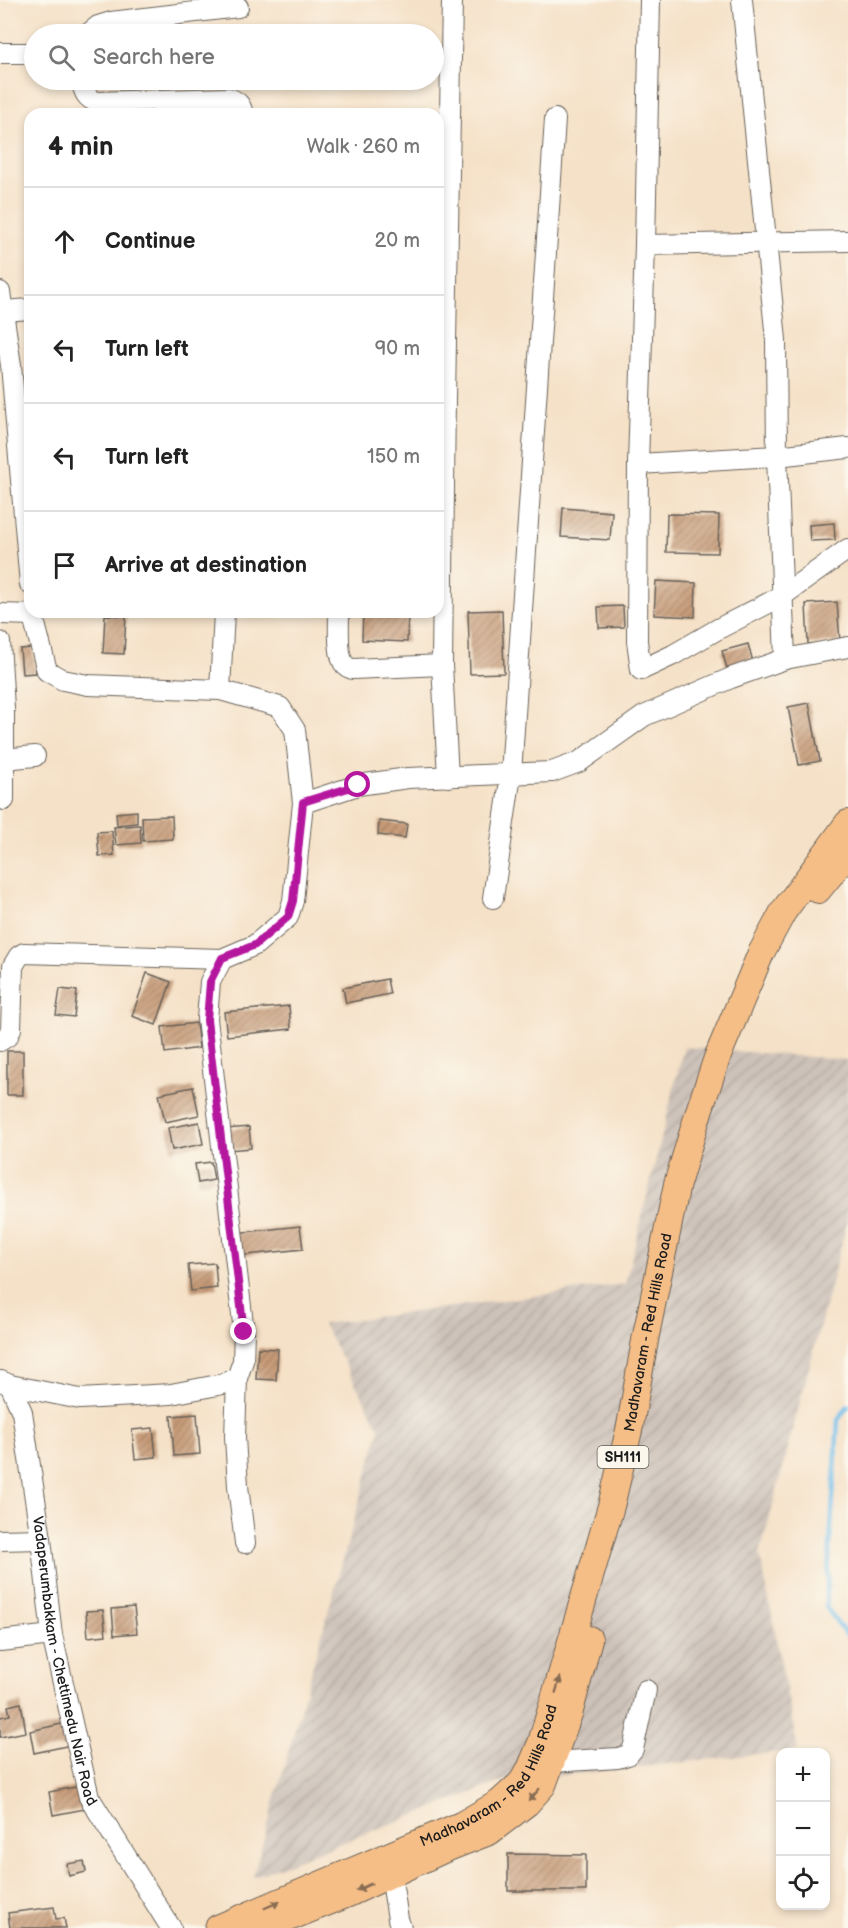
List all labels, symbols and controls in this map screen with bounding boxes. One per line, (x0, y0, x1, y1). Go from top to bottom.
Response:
search box (24, 24, 444, 90)
icon: search (45, 41, 78, 74)
text: Search here (93, 44, 215, 71)
text: 4 min (48, 132, 113, 163)
text: Walk · 260 m (307, 135, 420, 159)
icon: ahead (48, 225, 81, 258)
text: Continue (105, 228, 195, 255)
text: 20 m (375, 229, 420, 253)
icon: left (48, 333, 81, 366)
text: Turn left (105, 336, 189, 363)
text: 90 m (375, 337, 420, 361)
icon: left (48, 441, 81, 474)
text: Turn left (105, 444, 189, 471)
text: 150 m (367, 445, 420, 469)
icon: arrive (48, 549, 81, 582)
text: Arrive at destination (105, 552, 307, 579)
route start (344, 771, 370, 797)
street label: Madhavaram - Red Hills Road (620, 1231, 676, 1433)
route end (230, 1318, 256, 1344)
road number: SH111 (598, 1446, 648, 1468)
street label: Vadaperumbakkam - Chettimedu Nair Road (28, 1515, 102, 1809)
one-way arrow (554, 1676, 563, 1694)
street label: Madhavaram - Red Hills Road (417, 1702, 561, 1851)
map controls (776, 1748, 830, 1910)
button: + (776, 1748, 830, 1802)
one-way arrow (528, 1787, 541, 1802)
button: − (776, 1802, 830, 1856)
button: locate (776, 1856, 830, 1910)
one-way arrow (356, 1882, 373, 1891)
one-way arrow (263, 1900, 281, 1909)

